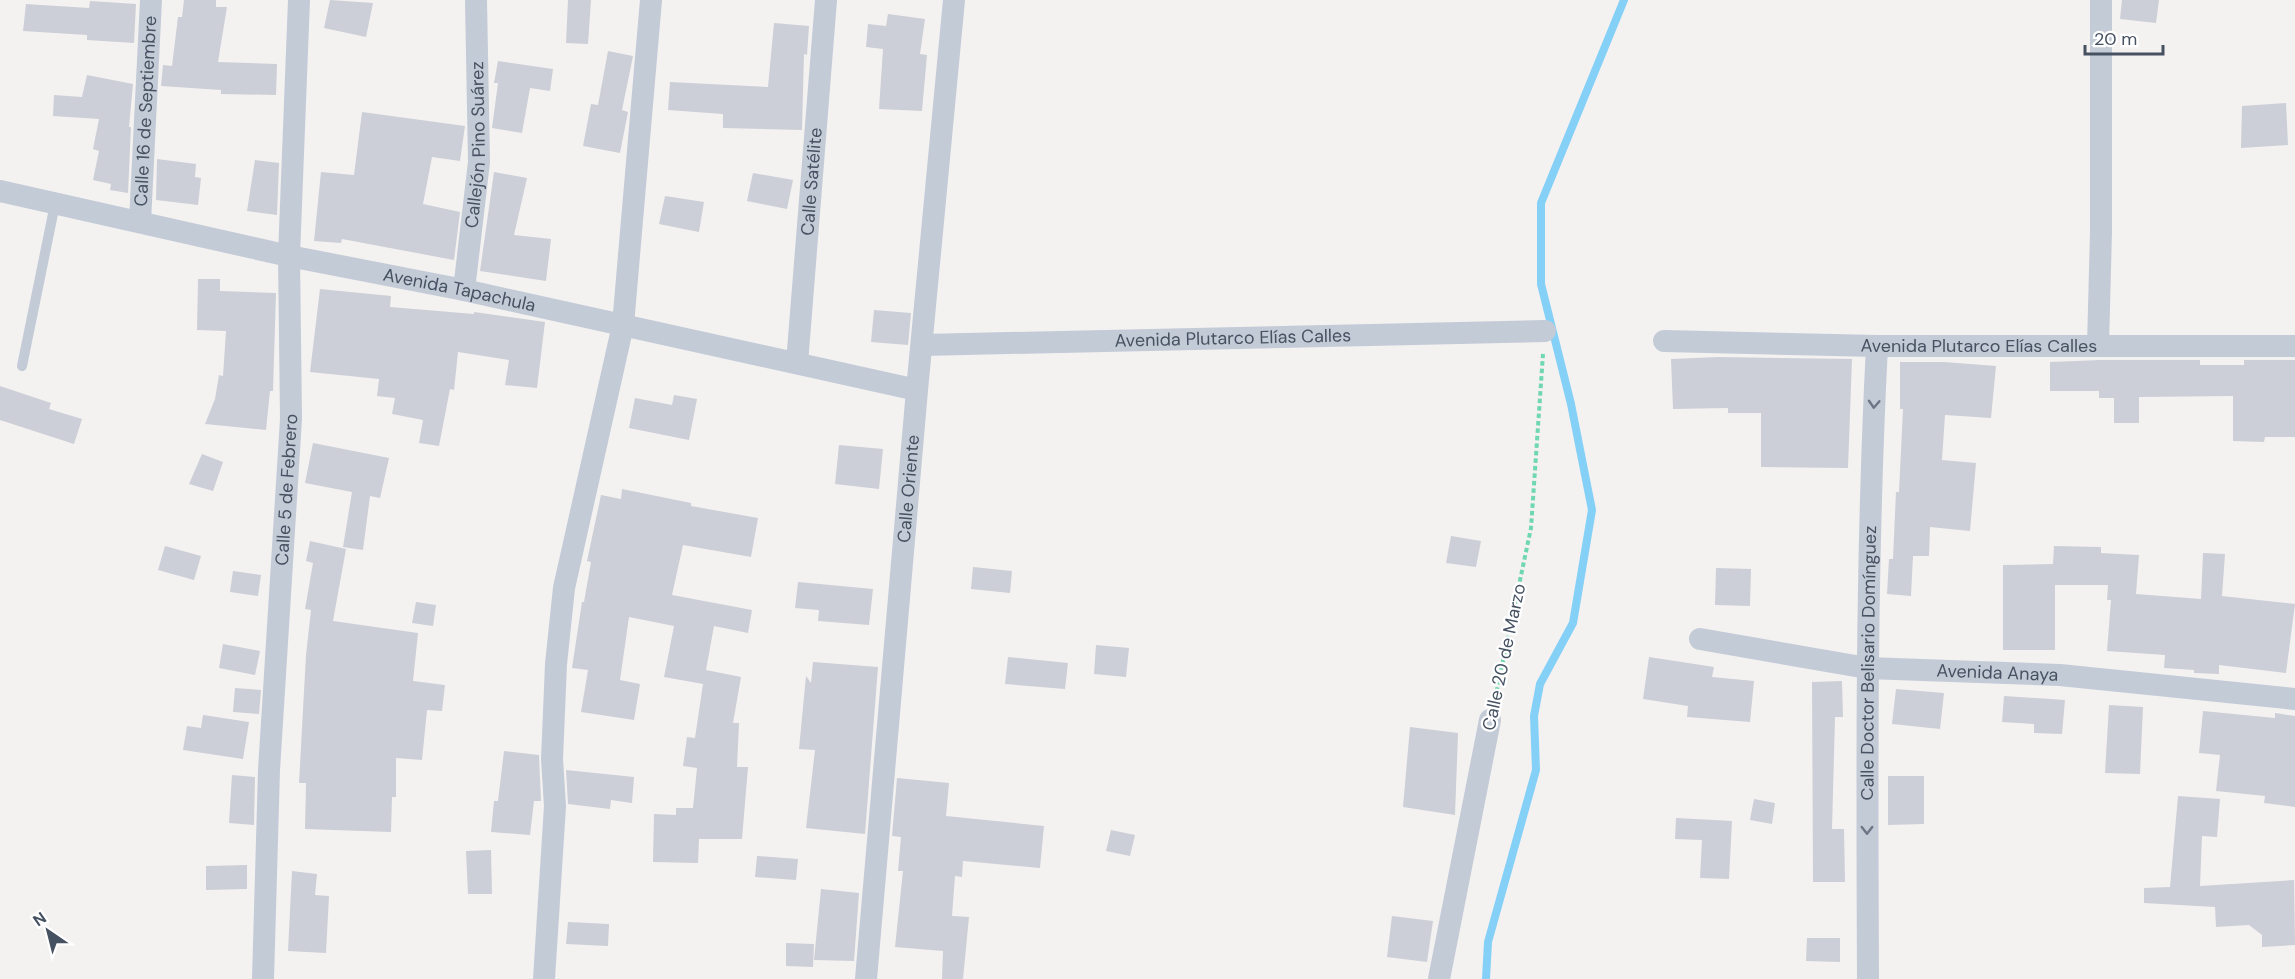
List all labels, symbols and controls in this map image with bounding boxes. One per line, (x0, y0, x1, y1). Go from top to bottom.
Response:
street label: Calle 16 de Septiembre (129, 15, 162, 207)
scale bar (2085, 18, 2163, 56)
text: 20 m (2094, 27, 2137, 51)
street label: Callejón Pino Suárez (459, 61, 491, 229)
street label: Calle Satélite (795, 127, 828, 236)
street label: Avenida Tapachula (381, 263, 538, 317)
street label: Avenida Plutarco Elías Calles (1114, 323, 1351, 353)
street label: Avenida Plutarco Elías Calles (1860, 334, 2097, 358)
one-way arrow (1868, 400, 1881, 409)
street label: Calle 5 de Febrero (270, 413, 303, 566)
street label: Calle Oriente (892, 434, 925, 544)
street label: Calle Doctor Belisario Domínguez (1855, 525, 1882, 800)
street label: Calle 20 de Marzo (1477, 581, 1531, 733)
street label: Avenida Anaya (1936, 659, 2059, 687)
one-way arrow (1861, 826, 1873, 835)
north arrow (18, 901, 78, 961)
text: N (29, 907, 50, 931)

